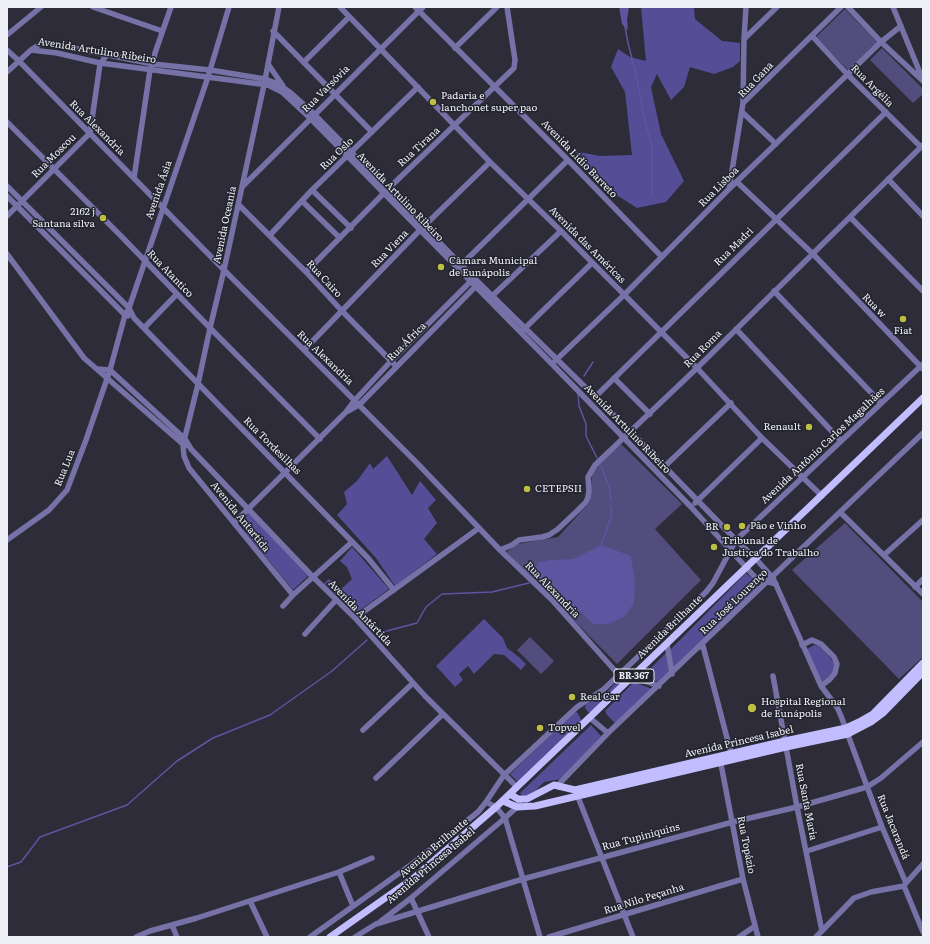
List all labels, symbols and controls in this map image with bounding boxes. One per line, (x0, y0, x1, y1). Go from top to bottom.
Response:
street label: Avenida Artulino Ribeiro (37, 36, 157, 66)
street label: Rua Gana (736, 60, 776, 100)
street label: Rua Argélia (848, 62, 896, 110)
street label: Rua Varsóvia (300, 63, 352, 115)
place label: Padaria e lanchonet super pao (441, 90, 537, 114)
marker: Padaria e lanchonet super pao (428, 97, 438, 107)
street label: Rua Alexandria (67, 98, 127, 158)
street label: Avenida Lídio Barreto (539, 117, 619, 201)
street label: Rua Tirana (395, 124, 443, 170)
street label: Rua Moscou (29, 131, 79, 181)
street label: Rua Oslo (318, 135, 356, 173)
street label: Avenida Artulino Ribeiro (354, 150, 446, 244)
street label: Avenida Ásia (143, 159, 175, 221)
street label: Rua Lisboa (696, 164, 742, 210)
street label: Avenida Oceania (211, 185, 239, 265)
street label: Avenida das Américas (546, 204, 628, 286)
place label: 2162 j Santana silva (32, 206, 95, 230)
marker: 2162 j Santana silva (98, 213, 108, 223)
street label: Rua Madri (712, 225, 756, 269)
street label: Rua Viena (369, 227, 411, 271)
street label: Rua Atantico (144, 248, 196, 300)
place label: Câmara Municipal de Eunápolis (449, 255, 537, 278)
street label: Rua Cairo (304, 258, 344, 300)
marker: Câmara Municipal de Eunápolis (436, 262, 446, 272)
street label: Rua w (860, 291, 888, 321)
marker: Fiat (898, 314, 908, 324)
street label: Rua África (385, 320, 429, 364)
place label: Fiat (894, 325, 912, 337)
street label: Rua Alexandria (294, 328, 356, 388)
street label: Rua Roma (682, 328, 724, 370)
street label: Avenida Artulino Ribeiro (581, 382, 673, 476)
street label: Avenida Antônio Carlos Magalhães (759, 385, 887, 507)
street label: Rua Tordesilhas (241, 415, 303, 477)
place label: Renault (764, 421, 801, 433)
marker: Renault (804, 422, 814, 432)
street label: Rua Lua (52, 448, 78, 488)
street label: Avenida Antartida (208, 479, 272, 555)
place label: CETEPSII (535, 483, 582, 495)
marker: CETEPSII (522, 484, 532, 494)
place label: Pão e Vinho (750, 520, 806, 532)
place label: BR (705, 521, 719, 533)
marker: Pão e Vinho (737, 521, 747, 531)
marker: BR (722, 522, 732, 532)
place label: Tribunal de Justi;ca do Trabalho (722, 535, 819, 558)
marker: Tribunal de Justi;ca do Trabalho (709, 542, 719, 552)
street label: Rua Alexandria (522, 559, 582, 621)
street label: Rua José Lourenço (698, 567, 770, 637)
street label: Avenida Antártida (325, 578, 395, 648)
street label: Avenida Brilhante (635, 593, 705, 661)
road number: BR-367 (614, 669, 654, 683)
place label: Real Car (580, 691, 620, 703)
marker: Real Car (567, 692, 577, 702)
place label: Hospital Regional de Eunápolis (761, 696, 846, 720)
marker: Hospital Regional de Eunápolis (746, 702, 758, 714)
place label: Topvel (548, 722, 581, 734)
marker: Topvel (535, 723, 545, 733)
street label: Avenida Princesa Isabel (683, 724, 795, 760)
street label: Rua Santa Maria (793, 763, 819, 841)
street label: Rua Jacarandá (874, 793, 912, 861)
street label: Rua Topázio (735, 815, 757, 875)
street label: Avenida Brilhante (397, 816, 471, 880)
street label: Rua Tupiniquins (601, 821, 681, 853)
street label: Avenida Princesa Isabel (384, 826, 478, 906)
street label: Rua Nilo Peçanha (602, 881, 686, 917)

